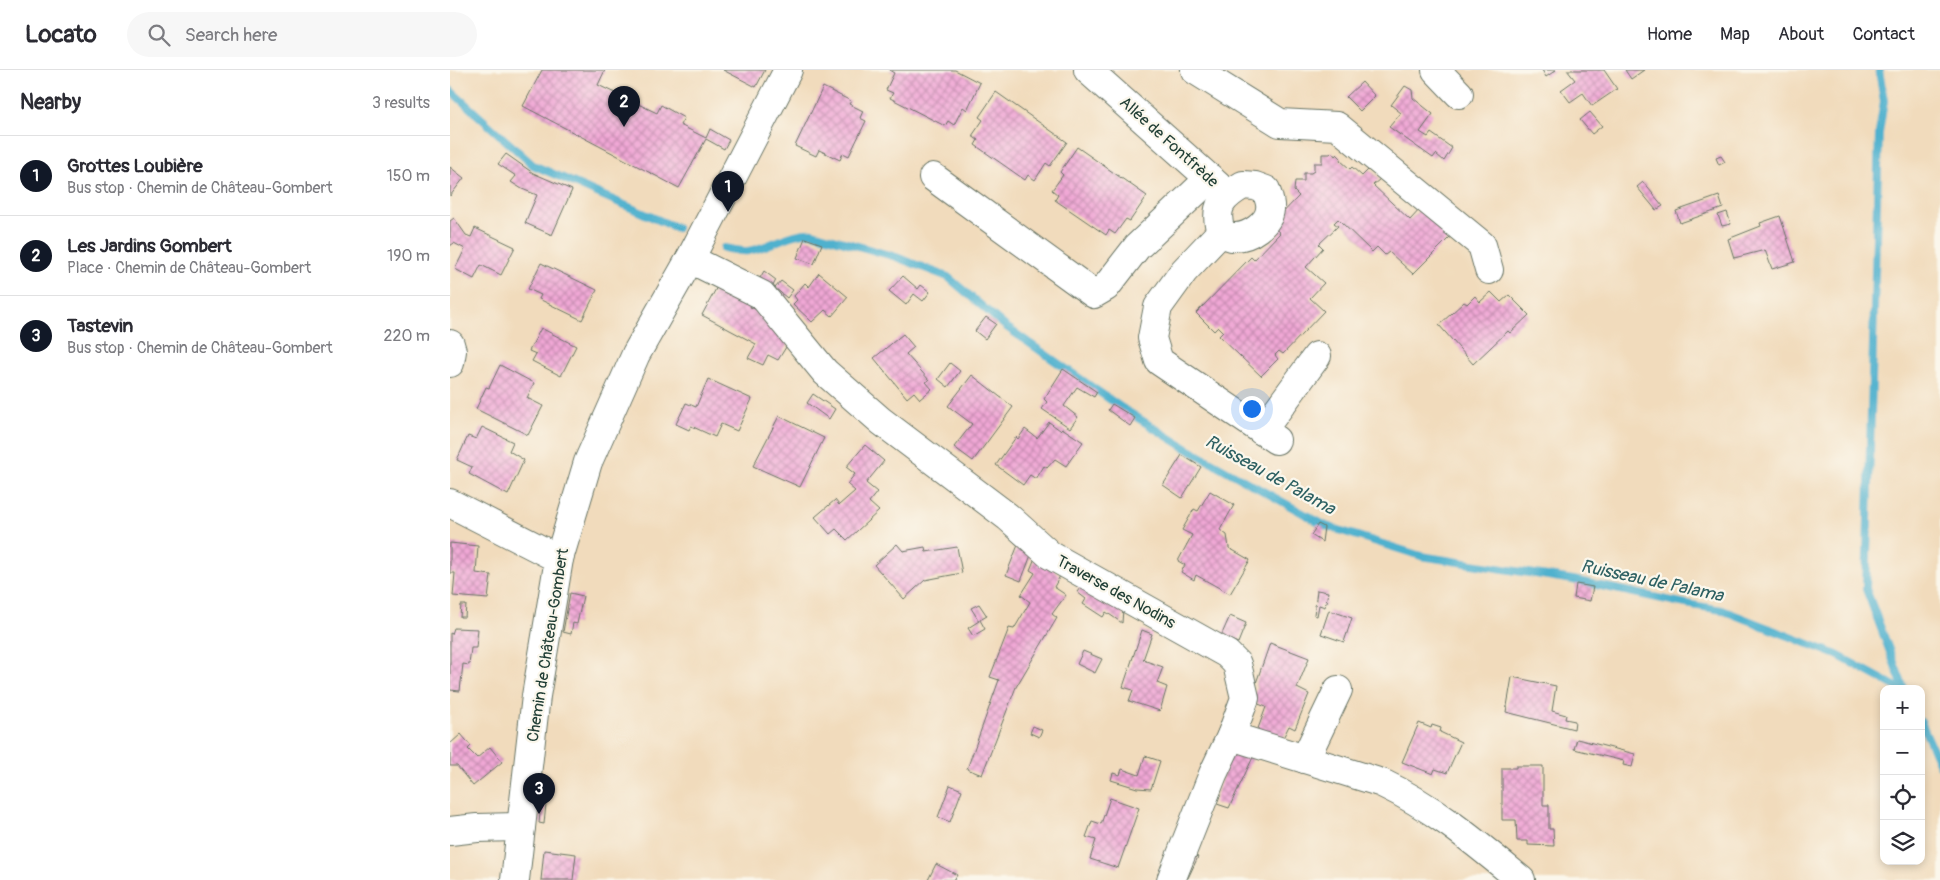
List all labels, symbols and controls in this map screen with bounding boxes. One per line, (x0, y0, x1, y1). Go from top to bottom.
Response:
search box (127, 12, 477, 57)
text: Locato (25, 20, 97, 49)
icon: search (145, 21, 173, 49)
text: Search here (185, 23, 277, 47)
text: Home (1647, 23, 1692, 46)
text: Map (1720, 23, 1750, 46)
text: About (1778, 23, 1824, 46)
text: Contact (1852, 23, 1915, 46)
pin: 2 (608, 86, 640, 127)
text: Nearby (20, 89, 81, 116)
street label: Allée de Fontfrède (1115, 92, 1223, 192)
text: 3 results (372, 93, 430, 113)
text: Grottes Loubière (67, 154, 203, 178)
text: 1 (33, 166, 39, 186)
text: 150 m (386, 166, 430, 186)
pin: 1 (712, 171, 744, 212)
text: Bus stop · Chemin de Château-Gombert (67, 178, 333, 198)
text: Les Jardins Gombert (67, 234, 232, 258)
text: 2 (32, 246, 40, 266)
text: 190 m (387, 246, 430, 266)
text: Place · Chemin de Château-Gombert (67, 258, 311, 278)
text: Tastevin (67, 314, 133, 338)
text: 3 (32, 326, 40, 346)
text: 220 m (384, 326, 430, 346)
text: Bus stop · Chemin de Château-Gombert (67, 338, 333, 358)
your location (1239, 396, 1265, 422)
water label: Ruisseau de Palama (1201, 430, 1340, 521)
street label: Chemin de Château-Gombert (523, 546, 573, 743)
street label: Traverse des Nodins (1053, 551, 1179, 633)
water label: Ruisseau de Palama (1579, 555, 1727, 608)
map controls (1880, 685, 1925, 865)
button: + (1880, 685, 1925, 730)
button: − (1880, 730, 1925, 775)
pin: 3 (523, 773, 555, 814)
button: locate (1880, 775, 1925, 820)
button: layers (1880, 820, 1925, 865)

